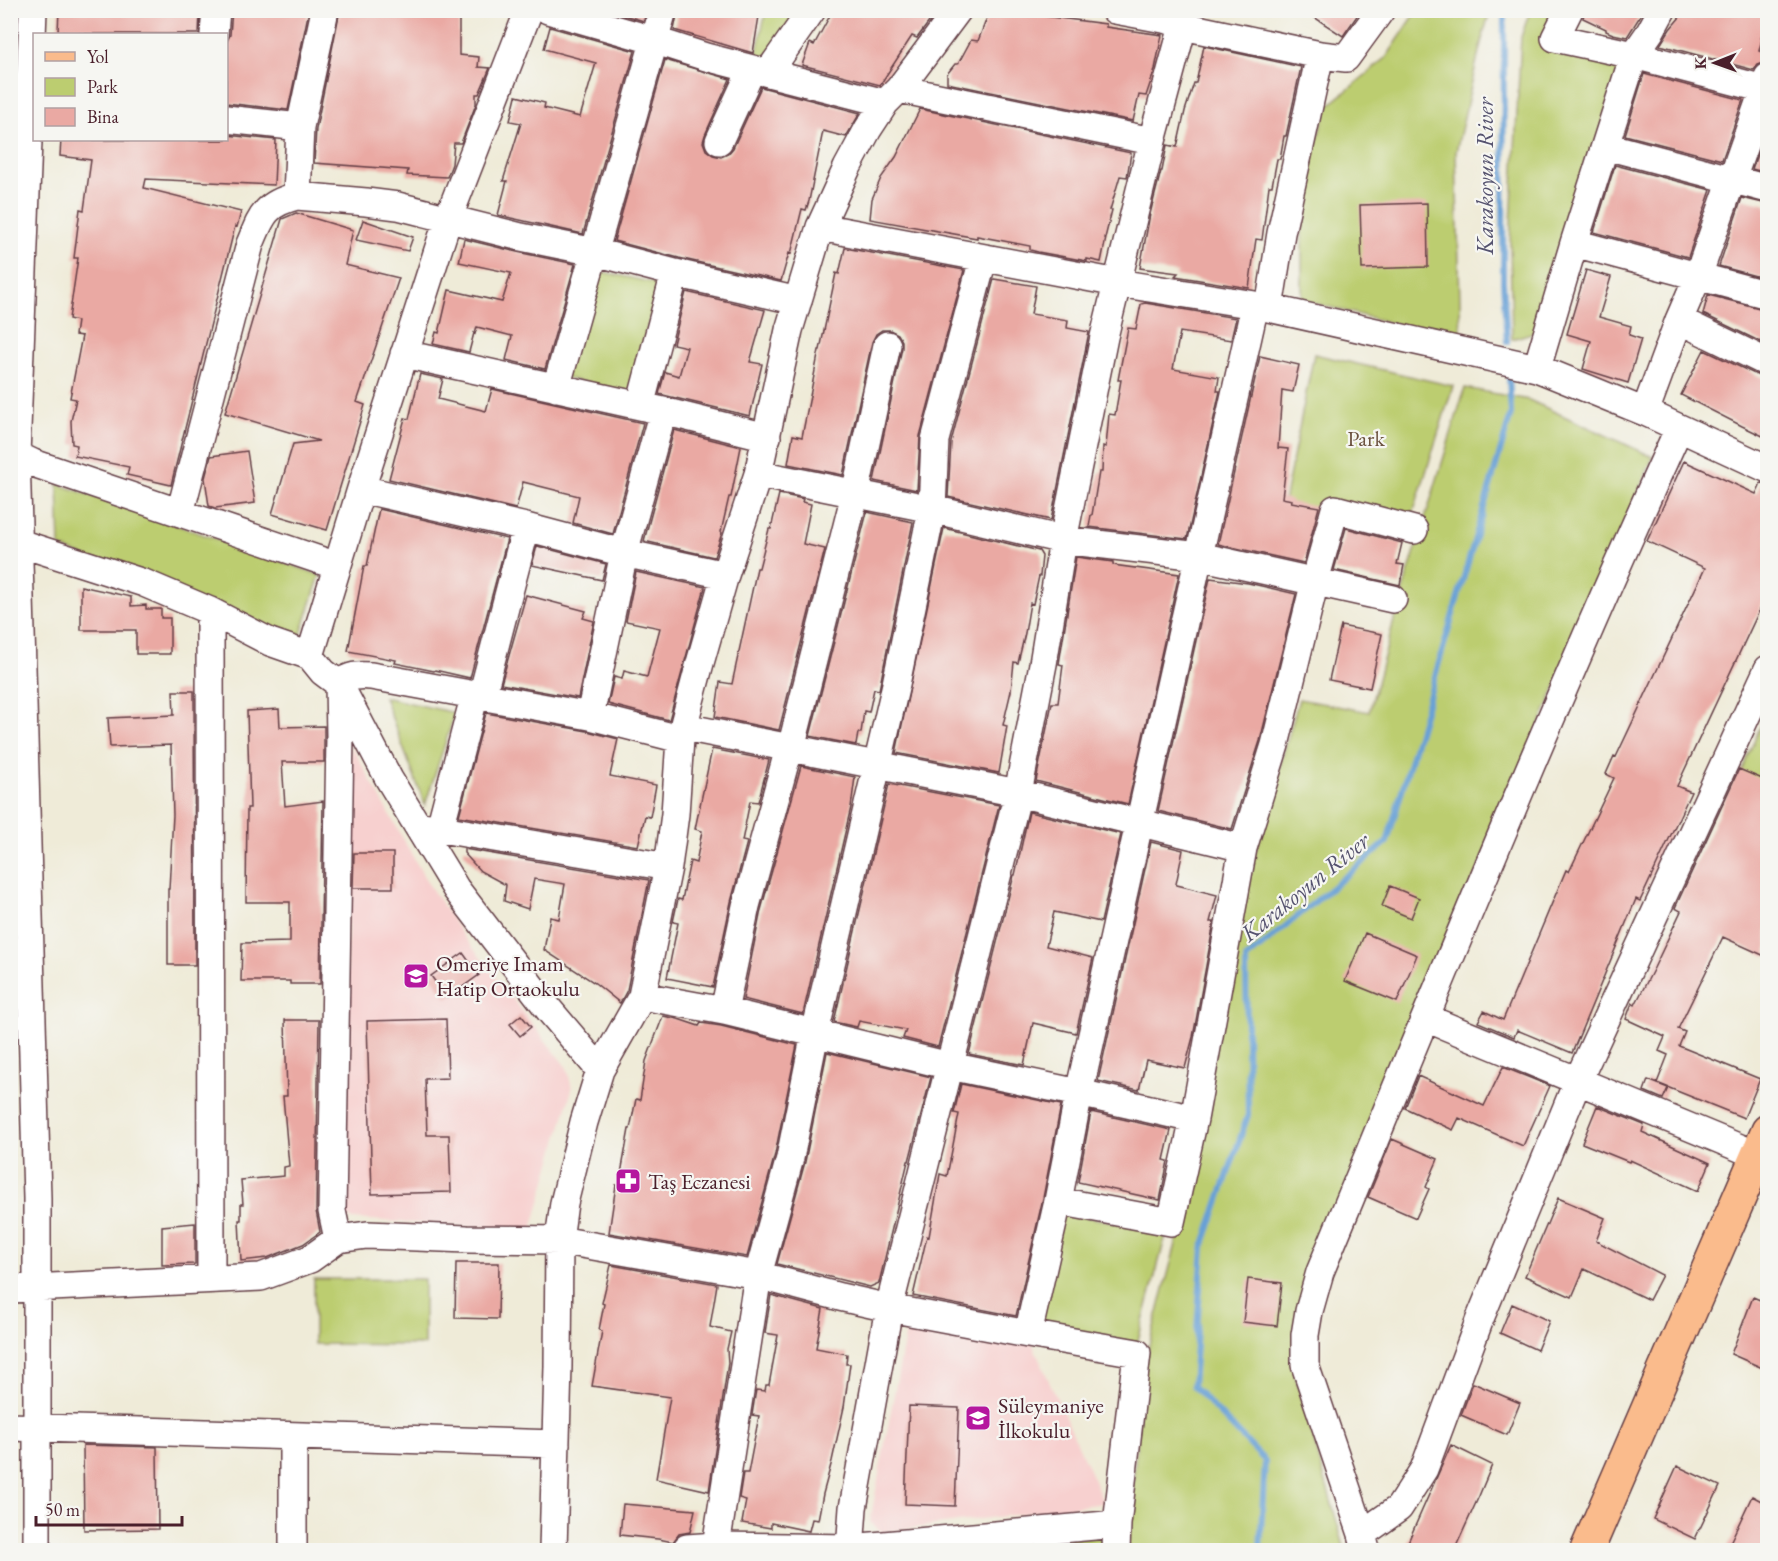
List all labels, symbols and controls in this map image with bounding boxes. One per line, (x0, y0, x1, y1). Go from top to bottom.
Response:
legend (33, 33, 228, 141)
north arrow (1685, 33, 1745, 93)
text: Yol (87, 45, 109, 68)
text: K (1690, 56, 1711, 70)
text: Park (87, 75, 118, 98)
water label: Karakoyun River (1469, 95, 1500, 256)
text: Bina (87, 105, 119, 128)
park label: Park (1347, 424, 1385, 453)
water label: Karakoyun River (1233, 824, 1377, 949)
place label: Omeriye Imam Hatip Ortaokulu (436, 949, 580, 1003)
school or university icon: Omeriye Imam Hatip Ortaokulu (401, 961, 431, 991)
pharmacy icon: Taş Eczanesi (613, 1166, 643, 1196)
place label: Taş Eczanesi (648, 1167, 751, 1196)
place label: Süleymaniye İlkokulu (998, 1391, 1104, 1445)
school or university icon: Süleymaniye İlkokulu (963, 1403, 993, 1433)
scale bar (36, 1489, 182, 1527)
text: 50 m (45, 1498, 80, 1521)

